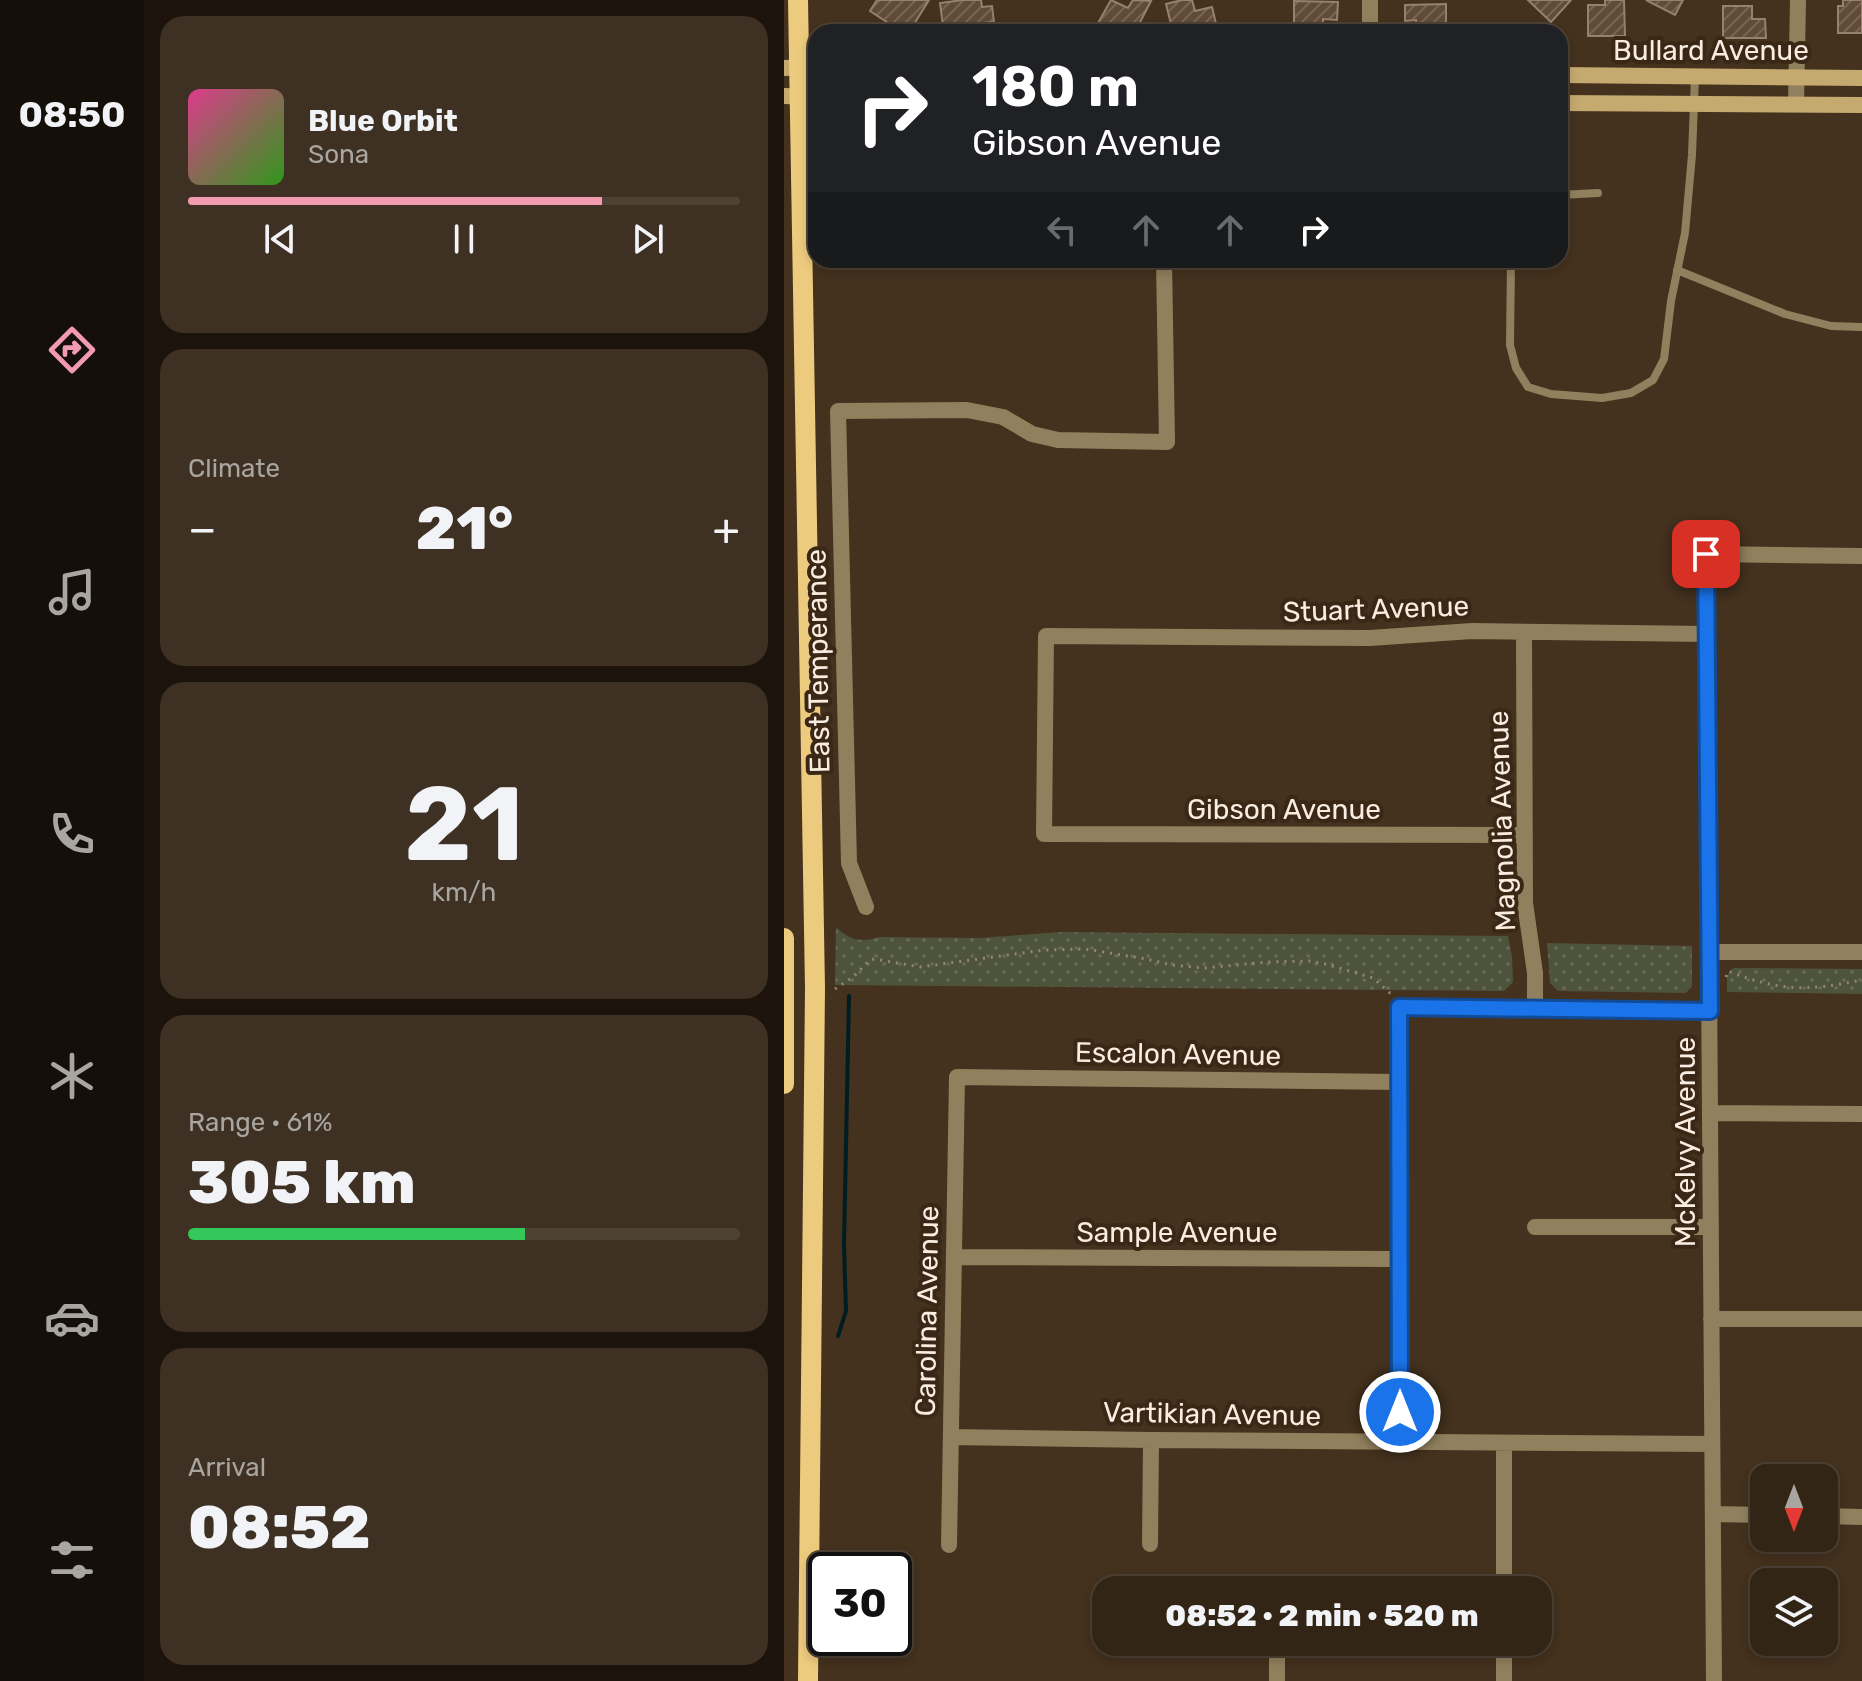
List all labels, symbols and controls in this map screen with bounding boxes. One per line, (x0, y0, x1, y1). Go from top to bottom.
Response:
street label: Bullard Avenue (1613, 34, 1809, 67)
text: 180 m (972, 54, 1139, 120)
icon: right (840, 56, 944, 160)
text: 08:50 (18, 93, 126, 136)
text: Blue Orbit (308, 103, 458, 139)
text: Gibson Avenue (972, 121, 1221, 164)
text: Sona (308, 139, 369, 170)
icon: left (1040, 208, 1084, 252)
icon: ahead (1124, 208, 1168, 252)
icon: ahead (1208, 208, 1252, 252)
icon: right (1292, 208, 1336, 252)
icon: previous (258, 217, 302, 261)
icon: pause (442, 217, 486, 261)
icon: next (626, 217, 670, 261)
icon: directions (44, 322, 100, 378)
text: Climate (188, 453, 280, 484)
text: 21° (416, 493, 513, 564)
text: − (188, 503, 217, 555)
text: + (713, 503, 740, 555)
pin (1672, 520, 1740, 588)
icon: arrive (1684, 532, 1728, 576)
street label: East Temperance (800, 549, 836, 773)
icon: music (44, 564, 100, 620)
street label: Stuart Avenue (1282, 589, 1470, 629)
street label: Magnolia Avenue (1482, 710, 1522, 932)
text: 21 (404, 763, 524, 886)
street label: Gibson Avenue (1187, 793, 1381, 826)
icon: phone (44, 806, 100, 862)
text: km/h (432, 877, 496, 908)
street label: Escalon Avenue (1075, 1036, 1281, 1072)
street label: McKelvy Avenue (1669, 1037, 1702, 1247)
icon: climate (44, 1048, 100, 1104)
text: Range · 61% (188, 1107, 333, 1138)
text: 305 km (188, 1147, 416, 1218)
street label: Carolina Avenue (909, 1205, 945, 1417)
street label: Sample Avenue (1076, 1216, 1278, 1249)
icon: car (44, 1290, 100, 1346)
position arrow (1358, 1370, 1442, 1454)
street label: Vartikian Avenue (1103, 1396, 1321, 1432)
text: Arrival (188, 1452, 266, 1483)
north arrow (1750, 1464, 1838, 1552)
map controls (1750, 1464, 1838, 1656)
text: 08:52 (188, 1492, 371, 1563)
icon: filters (44, 1532, 100, 1588)
speed limit sign: 30 (808, 1552, 912, 1656)
button: layers (1750, 1568, 1838, 1656)
text: 08:52 · 2 min · 520 m (1165, 1598, 1479, 1634)

